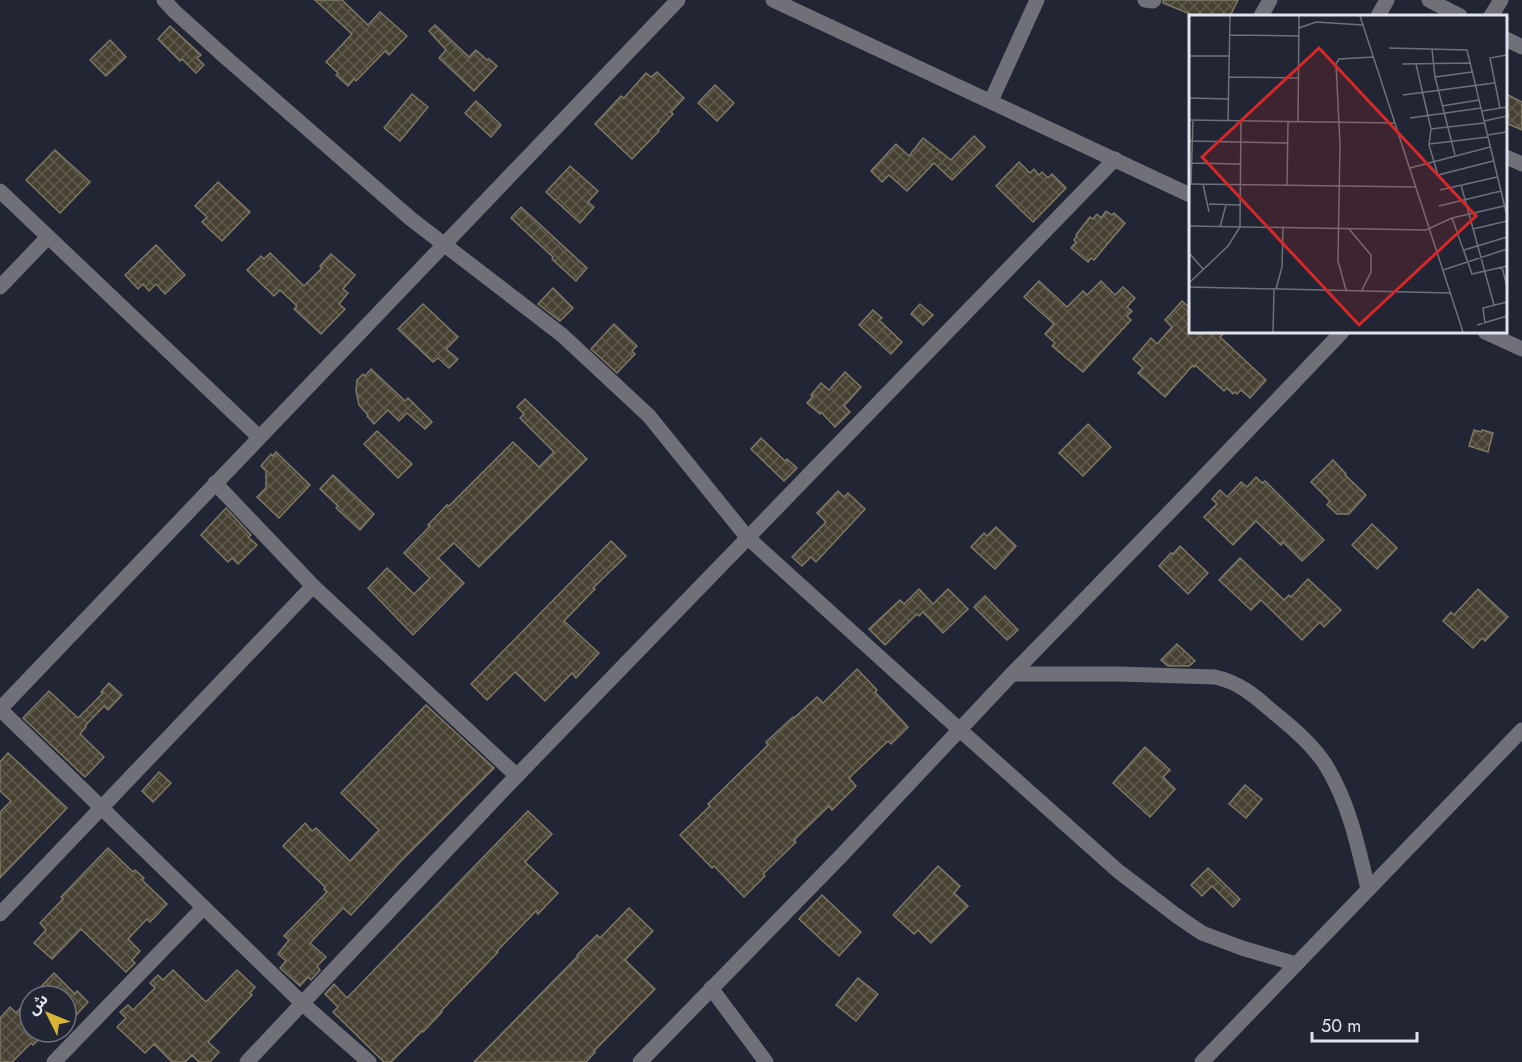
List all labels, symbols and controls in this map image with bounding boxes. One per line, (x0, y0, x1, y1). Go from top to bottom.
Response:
inset map (1189, 15, 1507, 333)
north arrow (18, 984, 78, 1044)
text: ش (22, 988, 53, 1020)
scale bar (1312, 1005, 1417, 1043)
text: 50 m (1321, 1013, 1361, 1039)

